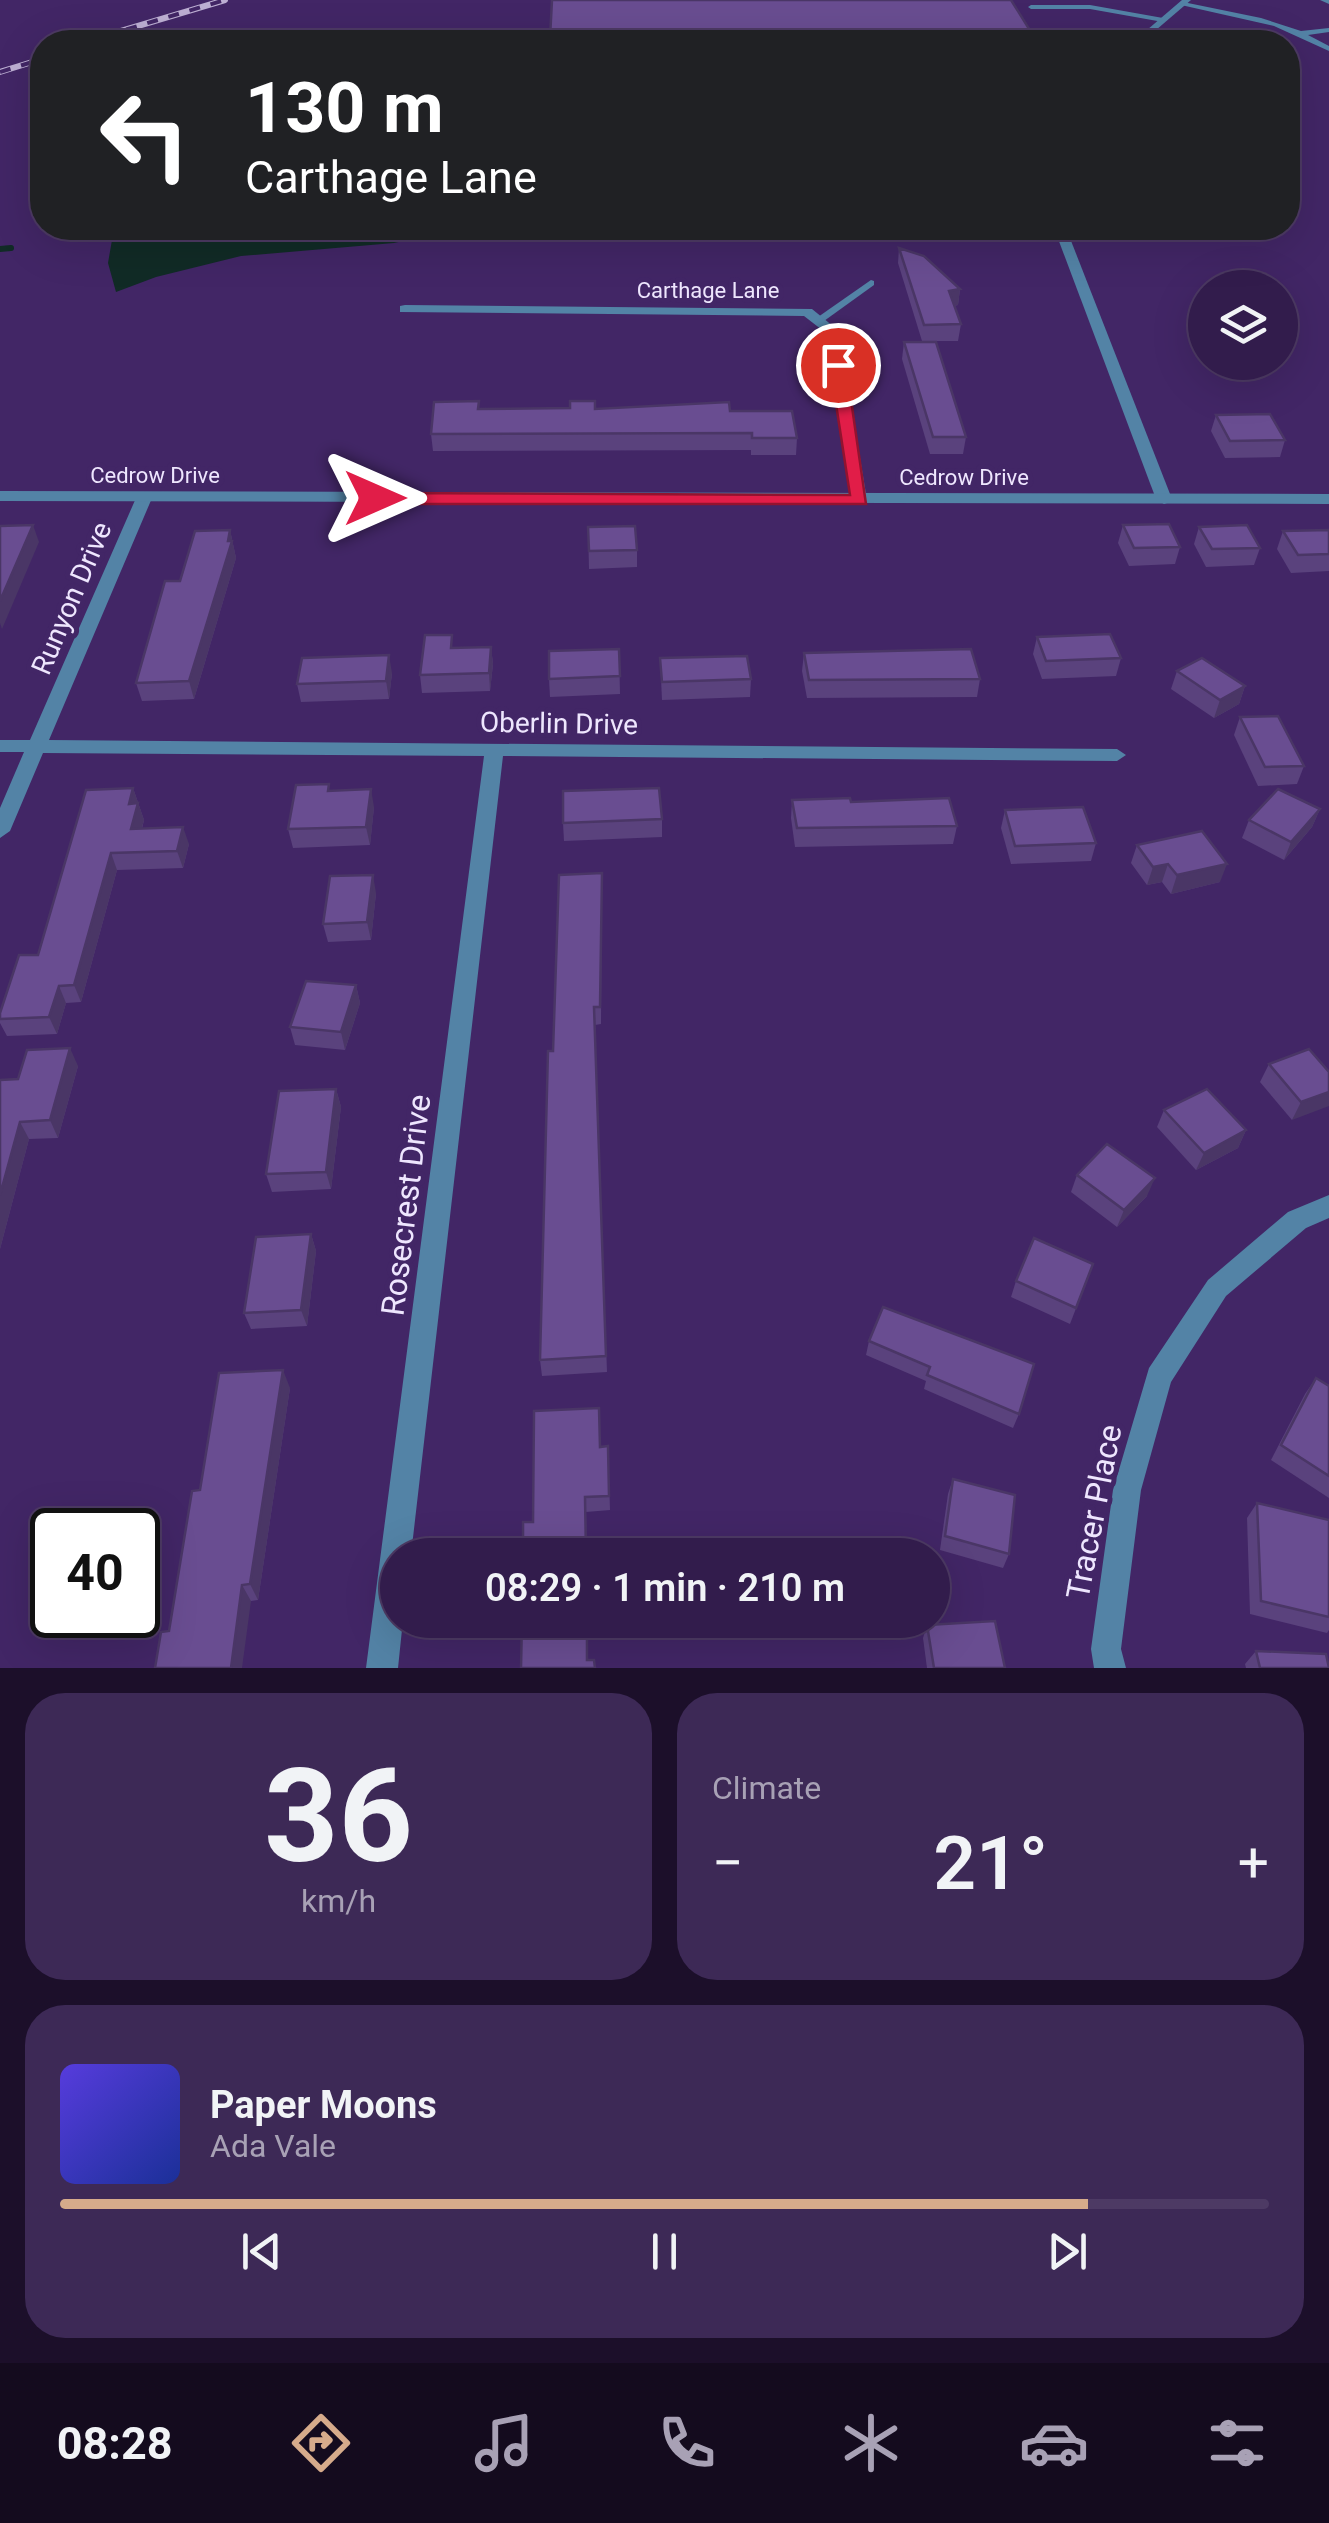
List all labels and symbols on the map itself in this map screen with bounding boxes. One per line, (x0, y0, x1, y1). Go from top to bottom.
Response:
street label: Carthage Lane (637, 278, 779, 303)
pin (796, 323, 881, 408)
position arrow (323, 446, 427, 550)
street label: Cedrow Drive (90, 463, 220, 488)
street label: Cedrow Drive (899, 465, 1029, 490)
street label: Runyon Drive (25, 517, 118, 679)
street label: Oberlin Drive (480, 706, 638, 741)
street label: Rosecrest Drive (374, 1092, 438, 1318)
street label: Tracer Place (1058, 1421, 1130, 1603)
speed limit sign: 40 (30, 1508, 160, 1638)

